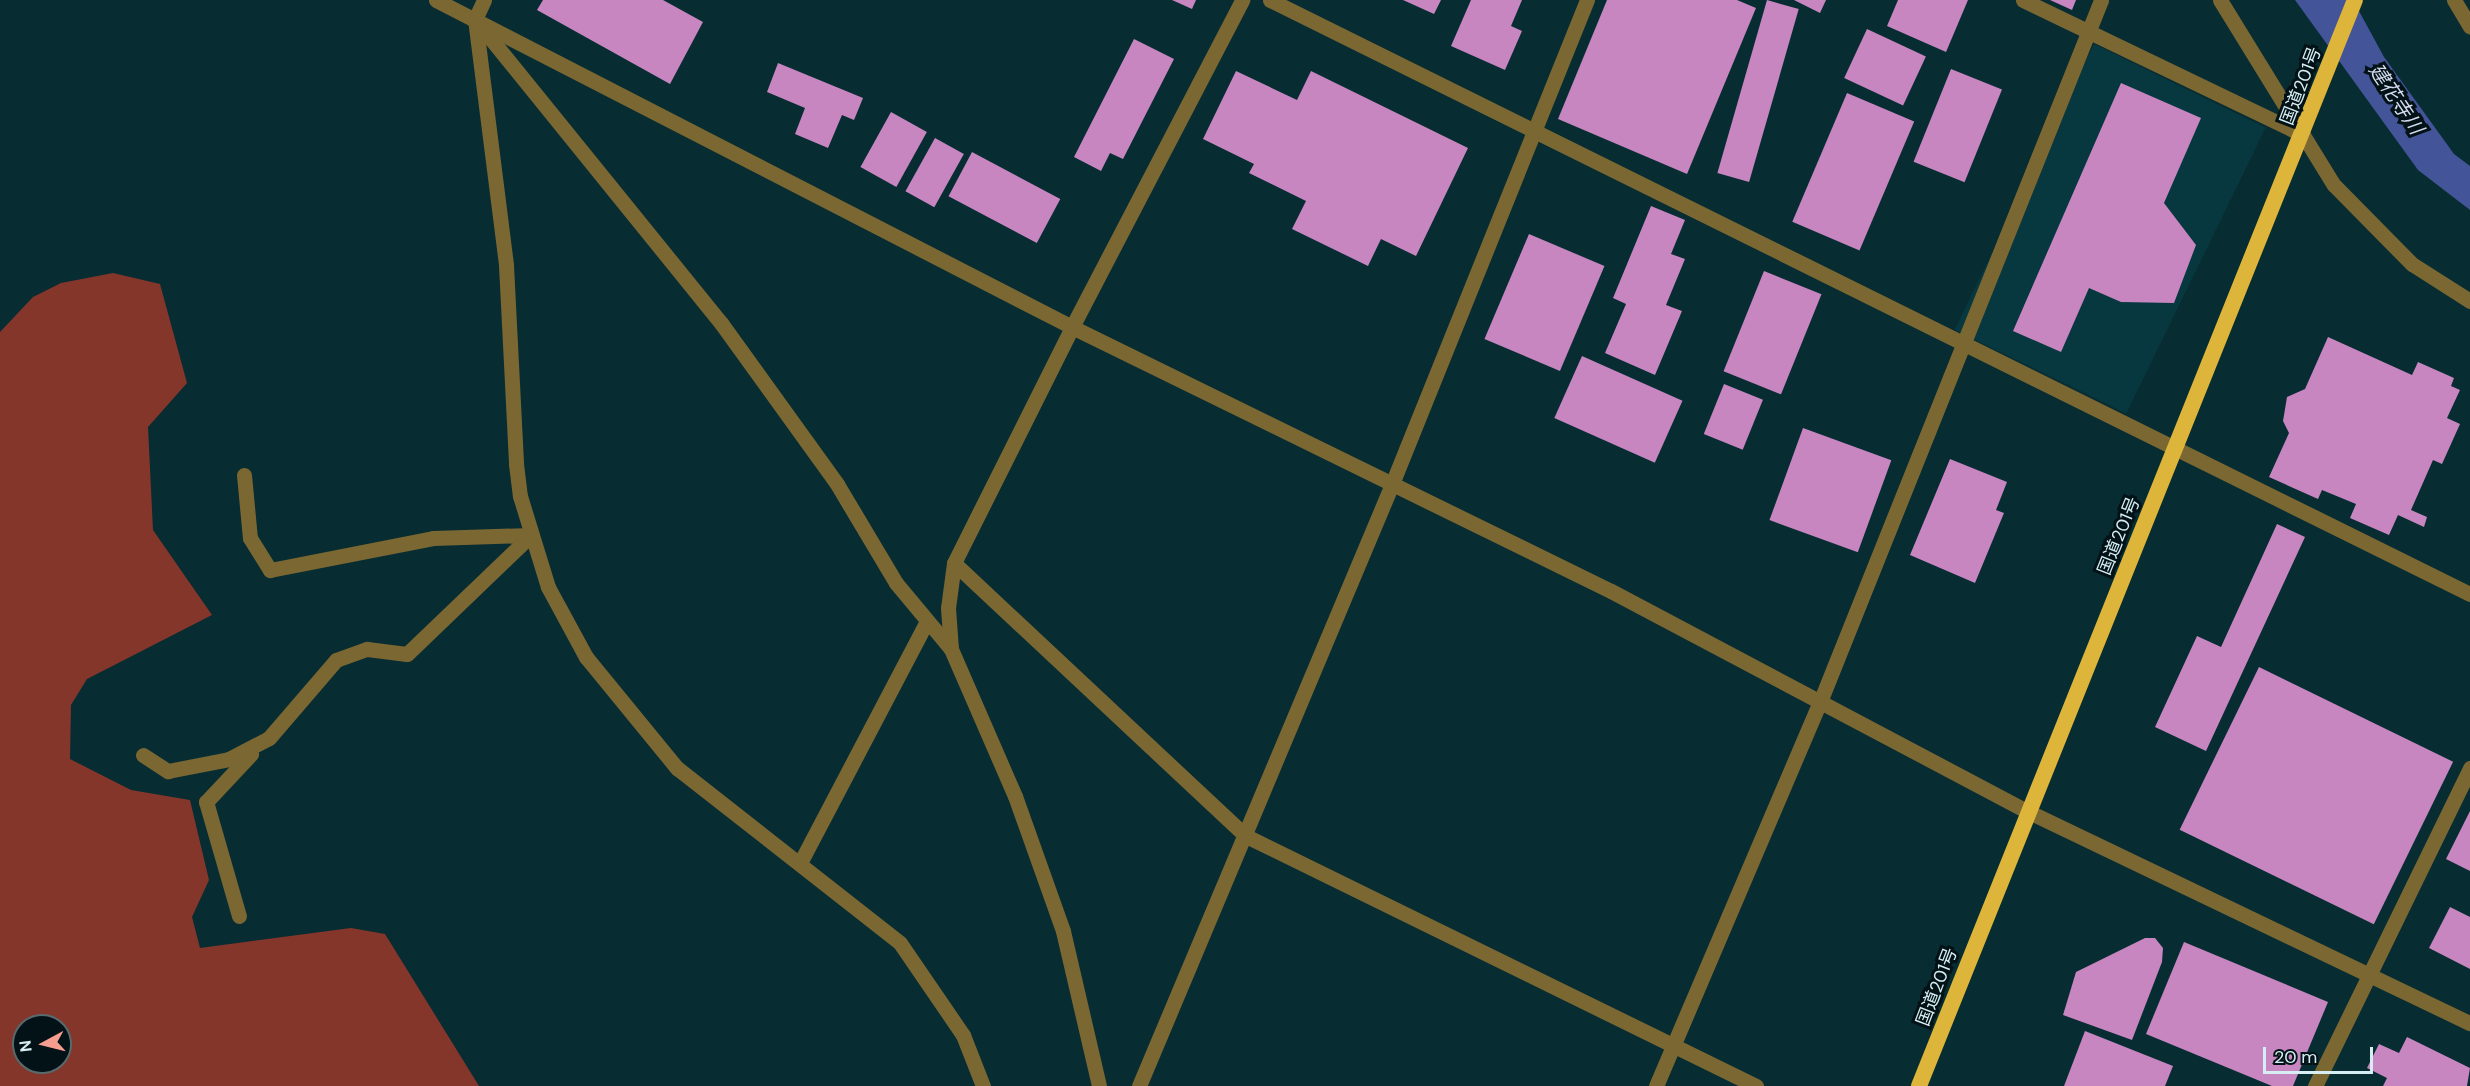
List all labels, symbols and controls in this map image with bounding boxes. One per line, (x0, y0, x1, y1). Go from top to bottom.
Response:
street label: 国道201号 (2276, 44, 2326, 128)
water label: 建花寺川 (2364, 59, 2428, 139)
street label: 国道201号 (2094, 494, 2144, 578)
street label: 国道201号 (1912, 945, 1962, 1029)
north arrow (12, 1014, 72, 1074)
scale bar (2266, 1035, 2376, 1073)
text: N (14, 1039, 37, 1053)
text: 20 m (2274, 1045, 2317, 1069)

